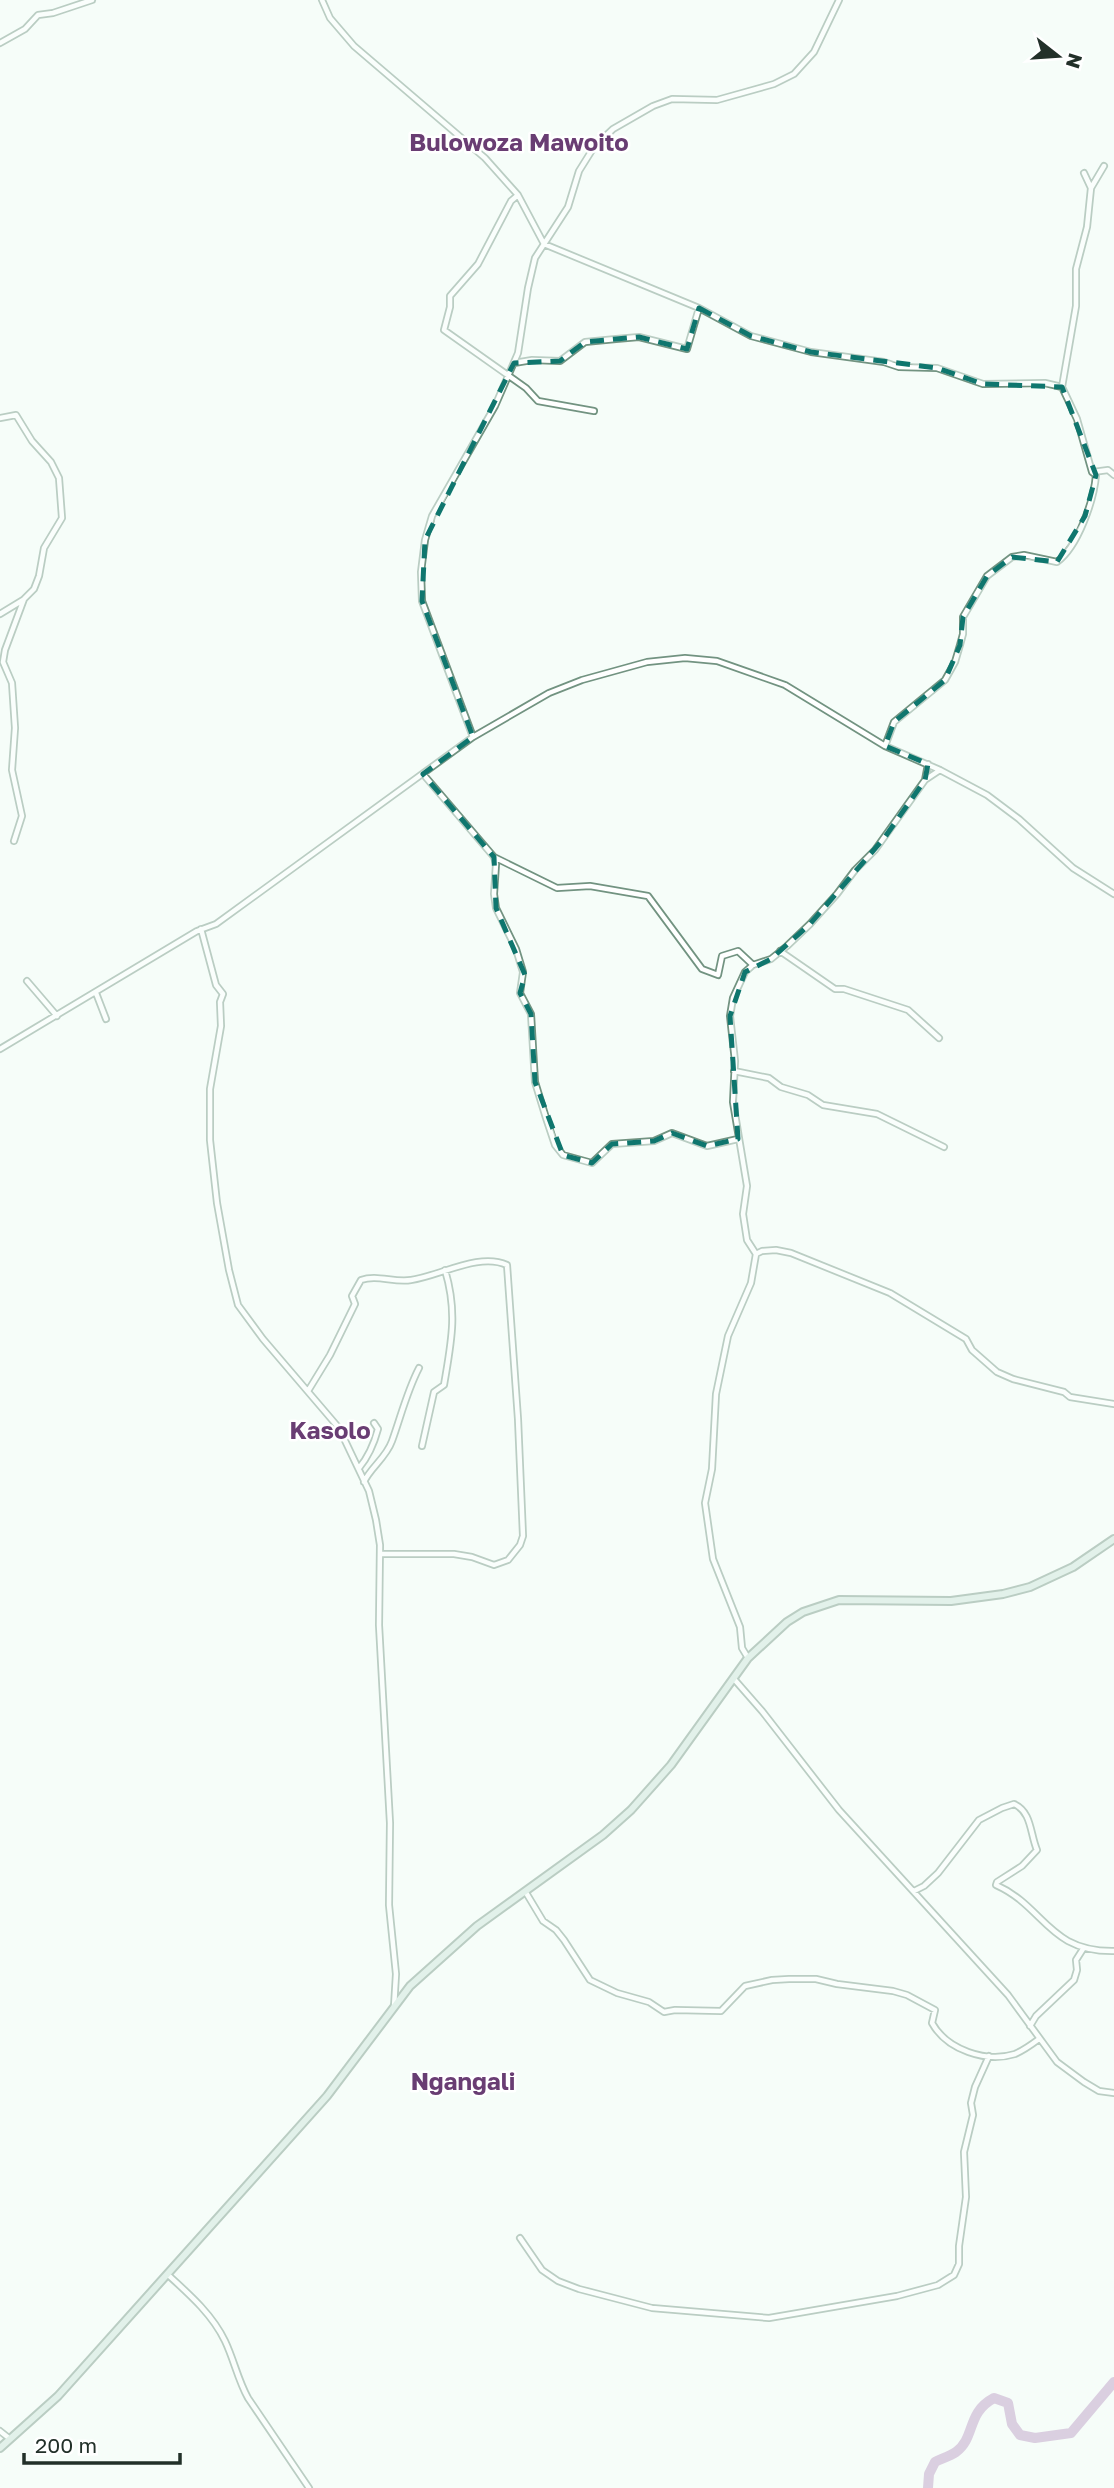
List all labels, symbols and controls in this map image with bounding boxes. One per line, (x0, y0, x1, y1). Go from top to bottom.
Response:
north arrow (1023, 21, 1093, 91)
text: N (1062, 51, 1088, 71)
district label: Bulowoza Mawoito (409, 127, 629, 156)
district label: Kasolo (289, 1415, 371, 1444)
district label: Ngangali (411, 2066, 515, 2095)
scale bar (24, 2422, 180, 2466)
text: 200 m (35, 2432, 97, 2458)

